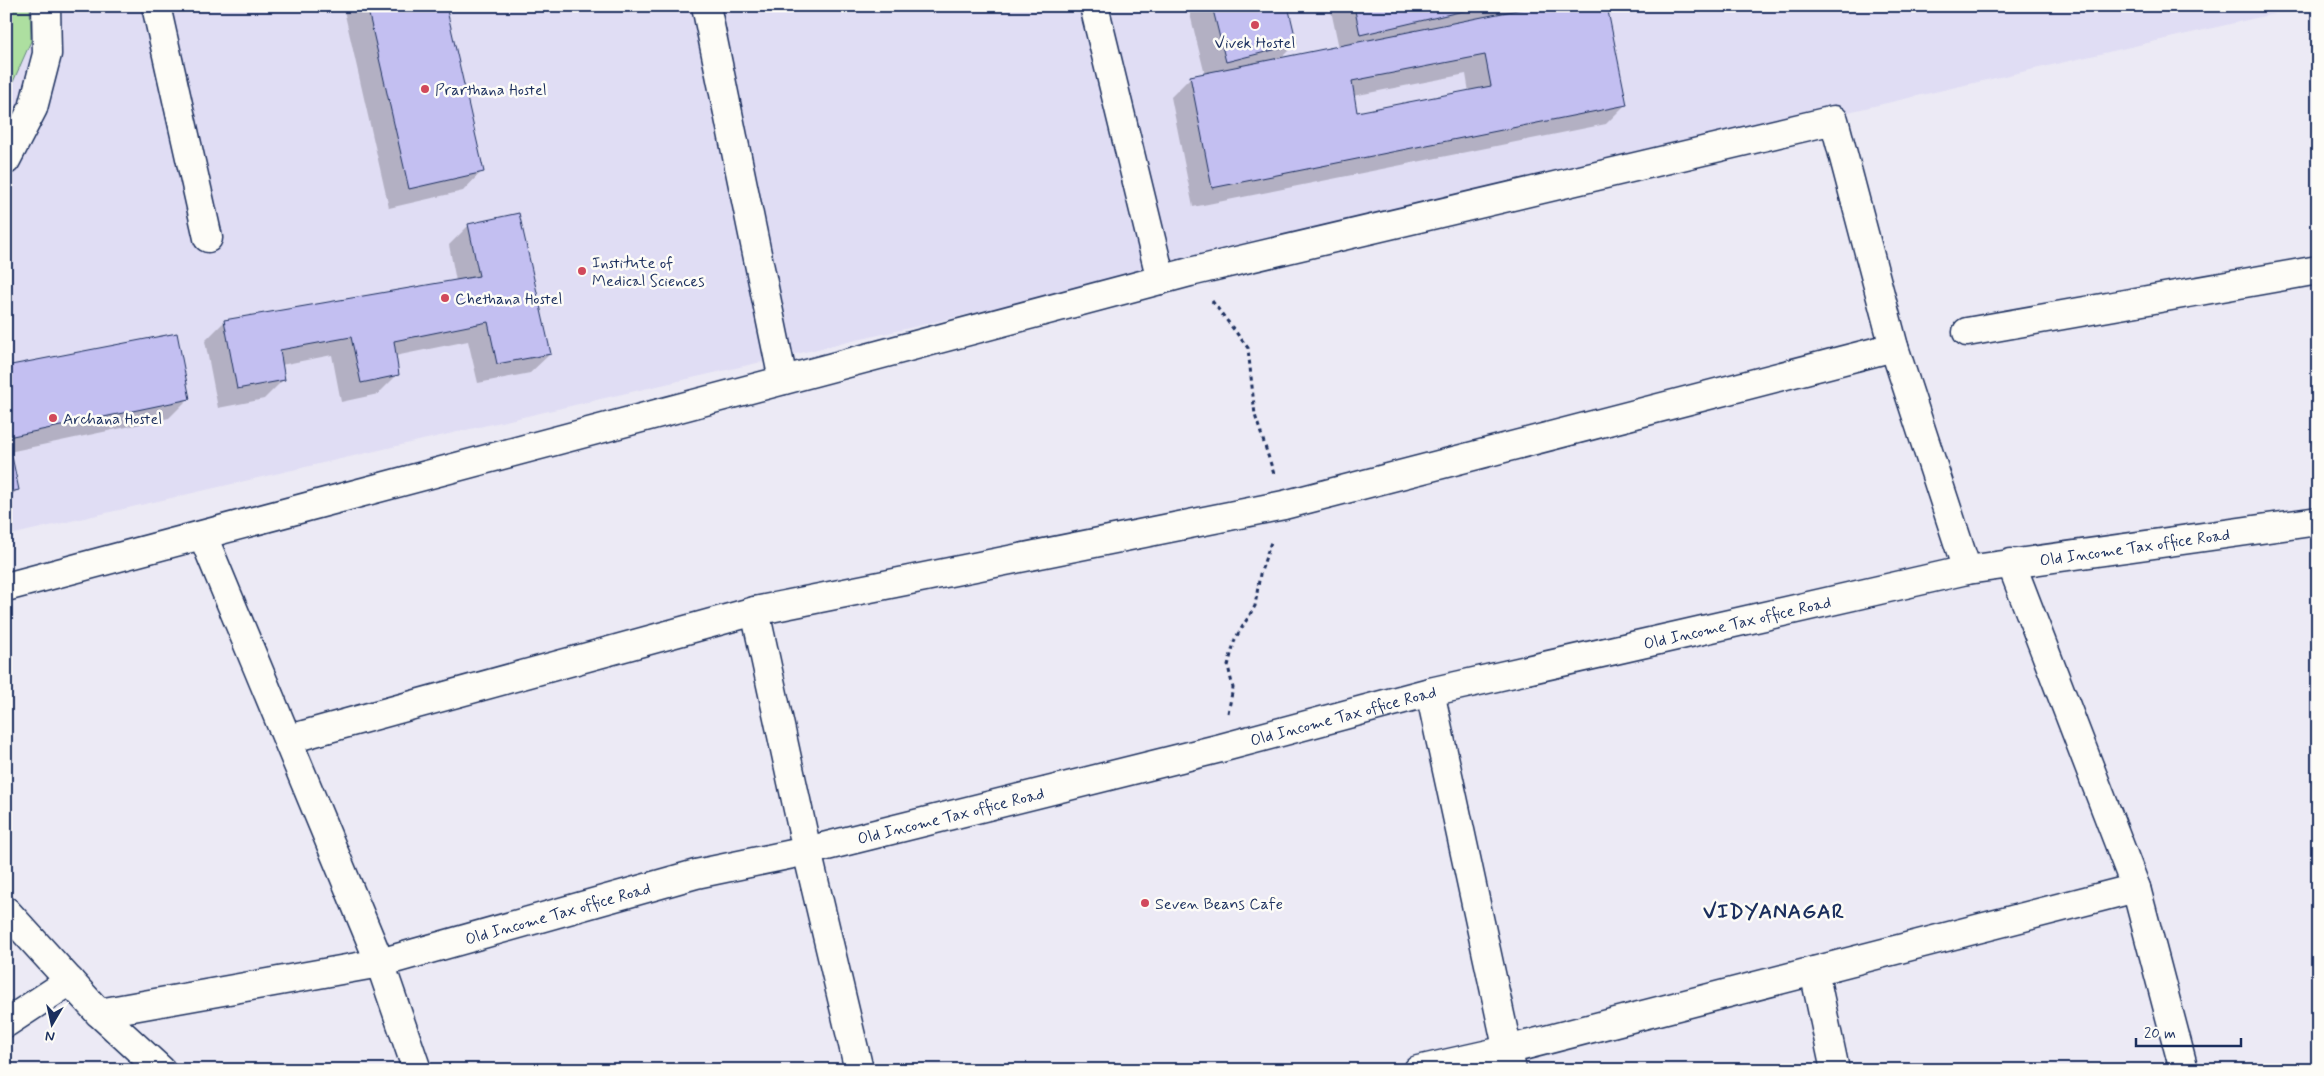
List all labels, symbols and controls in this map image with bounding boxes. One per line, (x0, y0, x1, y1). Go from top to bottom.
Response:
marker: Vivek Hostel (1249, 19, 1261, 31)
place label: Vivek Hostel (1215, 33, 1295, 54)
place label: Prarthana Hostel (435, 80, 547, 101)
marker: Prarthana Hostel (419, 83, 431, 95)
place label: Institute of Medical Sciences (592, 253, 704, 292)
marker: Institute of Medical Sciences (576, 265, 588, 277)
place label: Chethana Hostel (455, 289, 562, 310)
marker: Chethana Hostel (439, 292, 451, 304)
place label: Archana Hostel (63, 409, 162, 430)
marker: Archana Hostel (47, 412, 59, 424)
street label: Old Income Tax office Road (2038, 524, 2231, 572)
street label: Old Income Tax office Road (1642, 592, 1833, 655)
street label: Old Income Tax office Road (1248, 682, 1438, 752)
street label: Old Income Tax office Road (855, 783, 1047, 850)
street label: Old Income Tax office Road (463, 878, 653, 951)
place label: Seven Beans Cafe (1155, 894, 1283, 915)
marker: Seven Beans Cafe (1139, 897, 1151, 909)
district label: VIDYANAGAR (1703, 898, 1845, 926)
north arrow (28, 998, 78, 1048)
scale bar (2136, 1016, 2242, 1048)
text: 20 m (2144, 1024, 2176, 1044)
text: N (44, 1026, 56, 1045)

